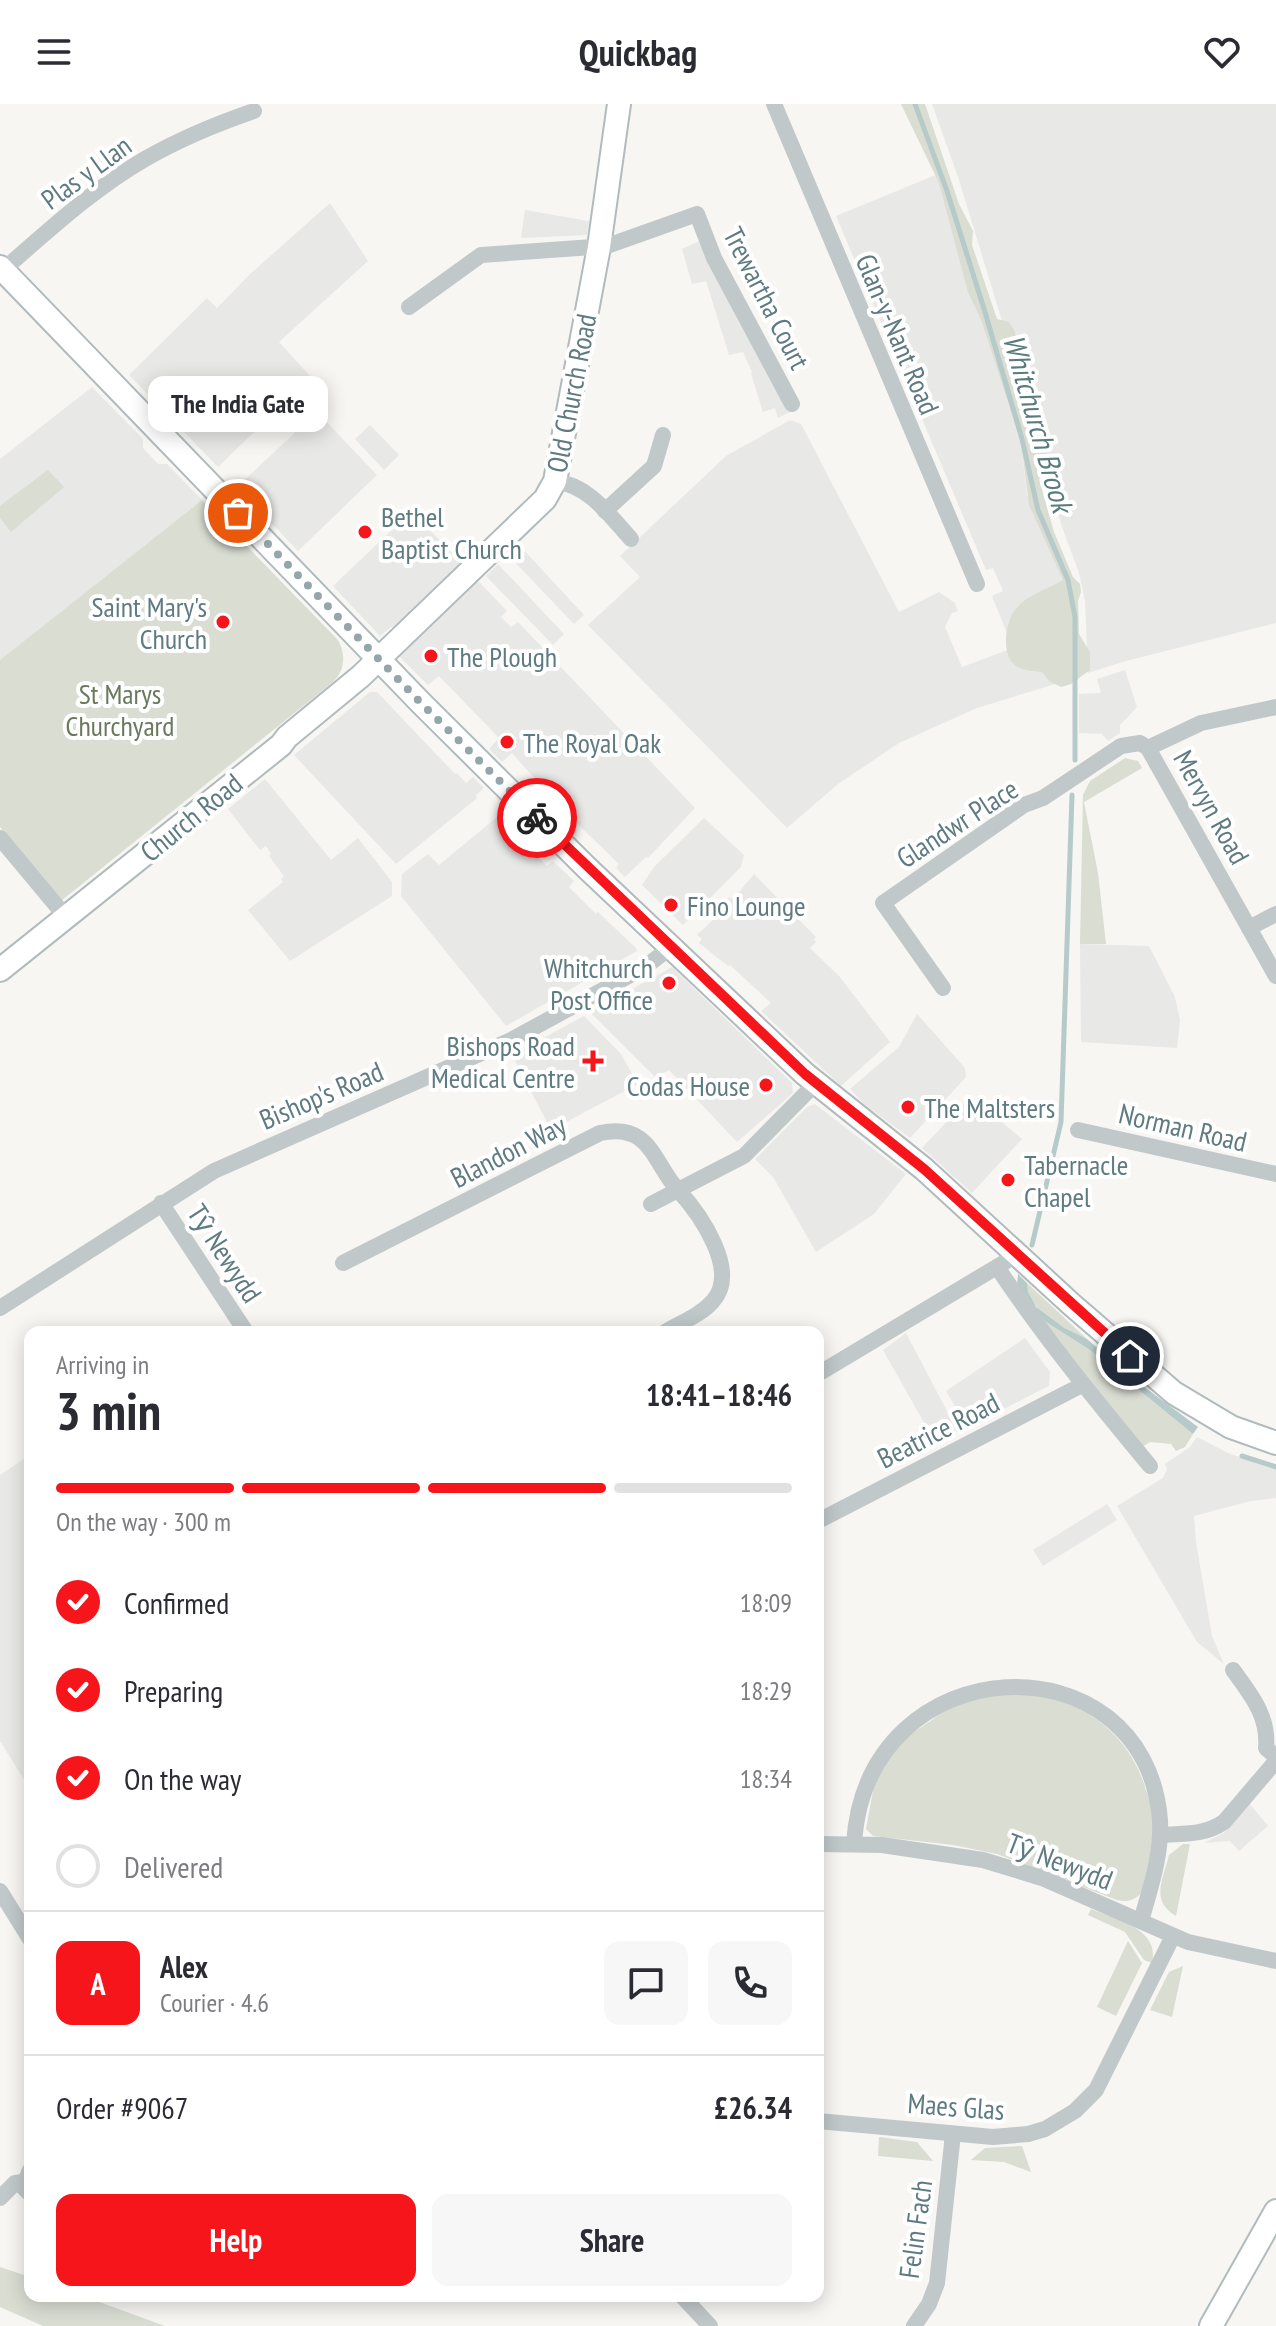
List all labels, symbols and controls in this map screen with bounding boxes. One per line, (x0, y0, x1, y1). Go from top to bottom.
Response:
text: Quickbag (579, 29, 697, 76)
icon: menu (32, 30, 76, 74)
icon: heart (1200, 30, 1244, 74)
street label: Plas y Llan (33, 127, 139, 217)
street label: Trewartha Court (715, 221, 819, 376)
street label: Glan-y-Nant Road (848, 248, 948, 420)
street label: Old Church Road (537, 310, 605, 476)
water label: Whitchurch Brook (995, 330, 1084, 520)
callout: The India Gate (148, 377, 328, 433)
text: The India Gate (171, 387, 305, 420)
pin (204, 479, 272, 547)
icon: bag (216, 491, 260, 535)
place label: Bethel Baptist Church (381, 498, 522, 567)
marker: Bethel Baptist Church (356, 523, 374, 541)
place label: Saint Mary's Church (91, 588, 207, 657)
marker: Saint Mary's Church (214, 613, 232, 631)
place label: The Plough (447, 638, 557, 675)
marker: The Plough (422, 647, 440, 665)
park label: St Marys Churchyard (66, 675, 174, 744)
place label: The Royal Oak (523, 724, 661, 761)
marker: The Royal Oak (498, 733, 516, 751)
street label: Mervyn Road (1166, 743, 1258, 871)
street label: Church Road (132, 765, 250, 869)
street label: Glandwr Place (889, 770, 1025, 876)
courier (497, 778, 577, 858)
icon: bike (515, 796, 559, 840)
place label: Fino Lounge (687, 887, 806, 924)
marker: Fino Lounge (662, 896, 680, 914)
place label: Whitchurch Post Office (544, 949, 653, 1018)
marker: Whitchurch Post Office (660, 974, 678, 992)
place label: Bishops Road Medical Centre (431, 1027, 575, 1096)
marker: Bishops Road Medical Centre (582, 1050, 604, 1072)
street label: Bishop's Road (254, 1052, 388, 1138)
place label: Codas House (627, 1067, 750, 1104)
marker: Codas House (757, 1076, 775, 1094)
place label: The Maltsters (924, 1089, 1055, 1126)
street label: Norman Road (1115, 1094, 1251, 1160)
marker: The Maltsters (899, 1098, 917, 1116)
street label: Blandon Way (444, 1106, 572, 1196)
place label: Tabernacle Chapel (1024, 1146, 1128, 1215)
marker: Tabernacle Chapel (999, 1171, 1017, 1189)
street label: Tŷ Newydd (179, 1197, 271, 1309)
pin (1096, 1322, 1164, 1390)
icon: home (1108, 1334, 1152, 1378)
text: Arriving in (56, 1348, 149, 1381)
text: 18:41–18:46 (646, 1375, 792, 1414)
text: 3 min (56, 1377, 161, 1444)
street label: Beatrice Road (871, 1384, 1005, 1476)
text: On the way · 300 m (56, 1505, 231, 1538)
icon: check (56, 1580, 100, 1624)
text: Confirmed (124, 1583, 229, 1622)
text: 18:09 (740, 1586, 792, 1619)
icon: check (56, 1668, 100, 1712)
text: Preparing (124, 1671, 223, 1710)
text: 18:29 (740, 1674, 792, 1707)
icon: check (56, 1756, 100, 1800)
text: On the way (124, 1759, 241, 1798)
text: 18:34 (740, 1762, 792, 1795)
street label: Tŷ Newydd (1002, 1824, 1118, 1898)
text: Delivered (124, 1847, 223, 1886)
button: chat (604, 1941, 688, 2025)
button: phone (708, 1941, 792, 2025)
text: Alex (160, 1947, 208, 1986)
text: A (90, 1964, 106, 2003)
text: Courier · 4.6 (160, 1986, 269, 2019)
street label: Maes Glas (906, 2084, 1006, 2128)
text: Order #9067 (56, 2088, 188, 2127)
text: £26.34 (714, 2088, 792, 2127)
street label: Felin Fach (890, 2177, 940, 2281)
button: Help (56, 2194, 416, 2286)
button: Share (432, 2194, 792, 2286)

